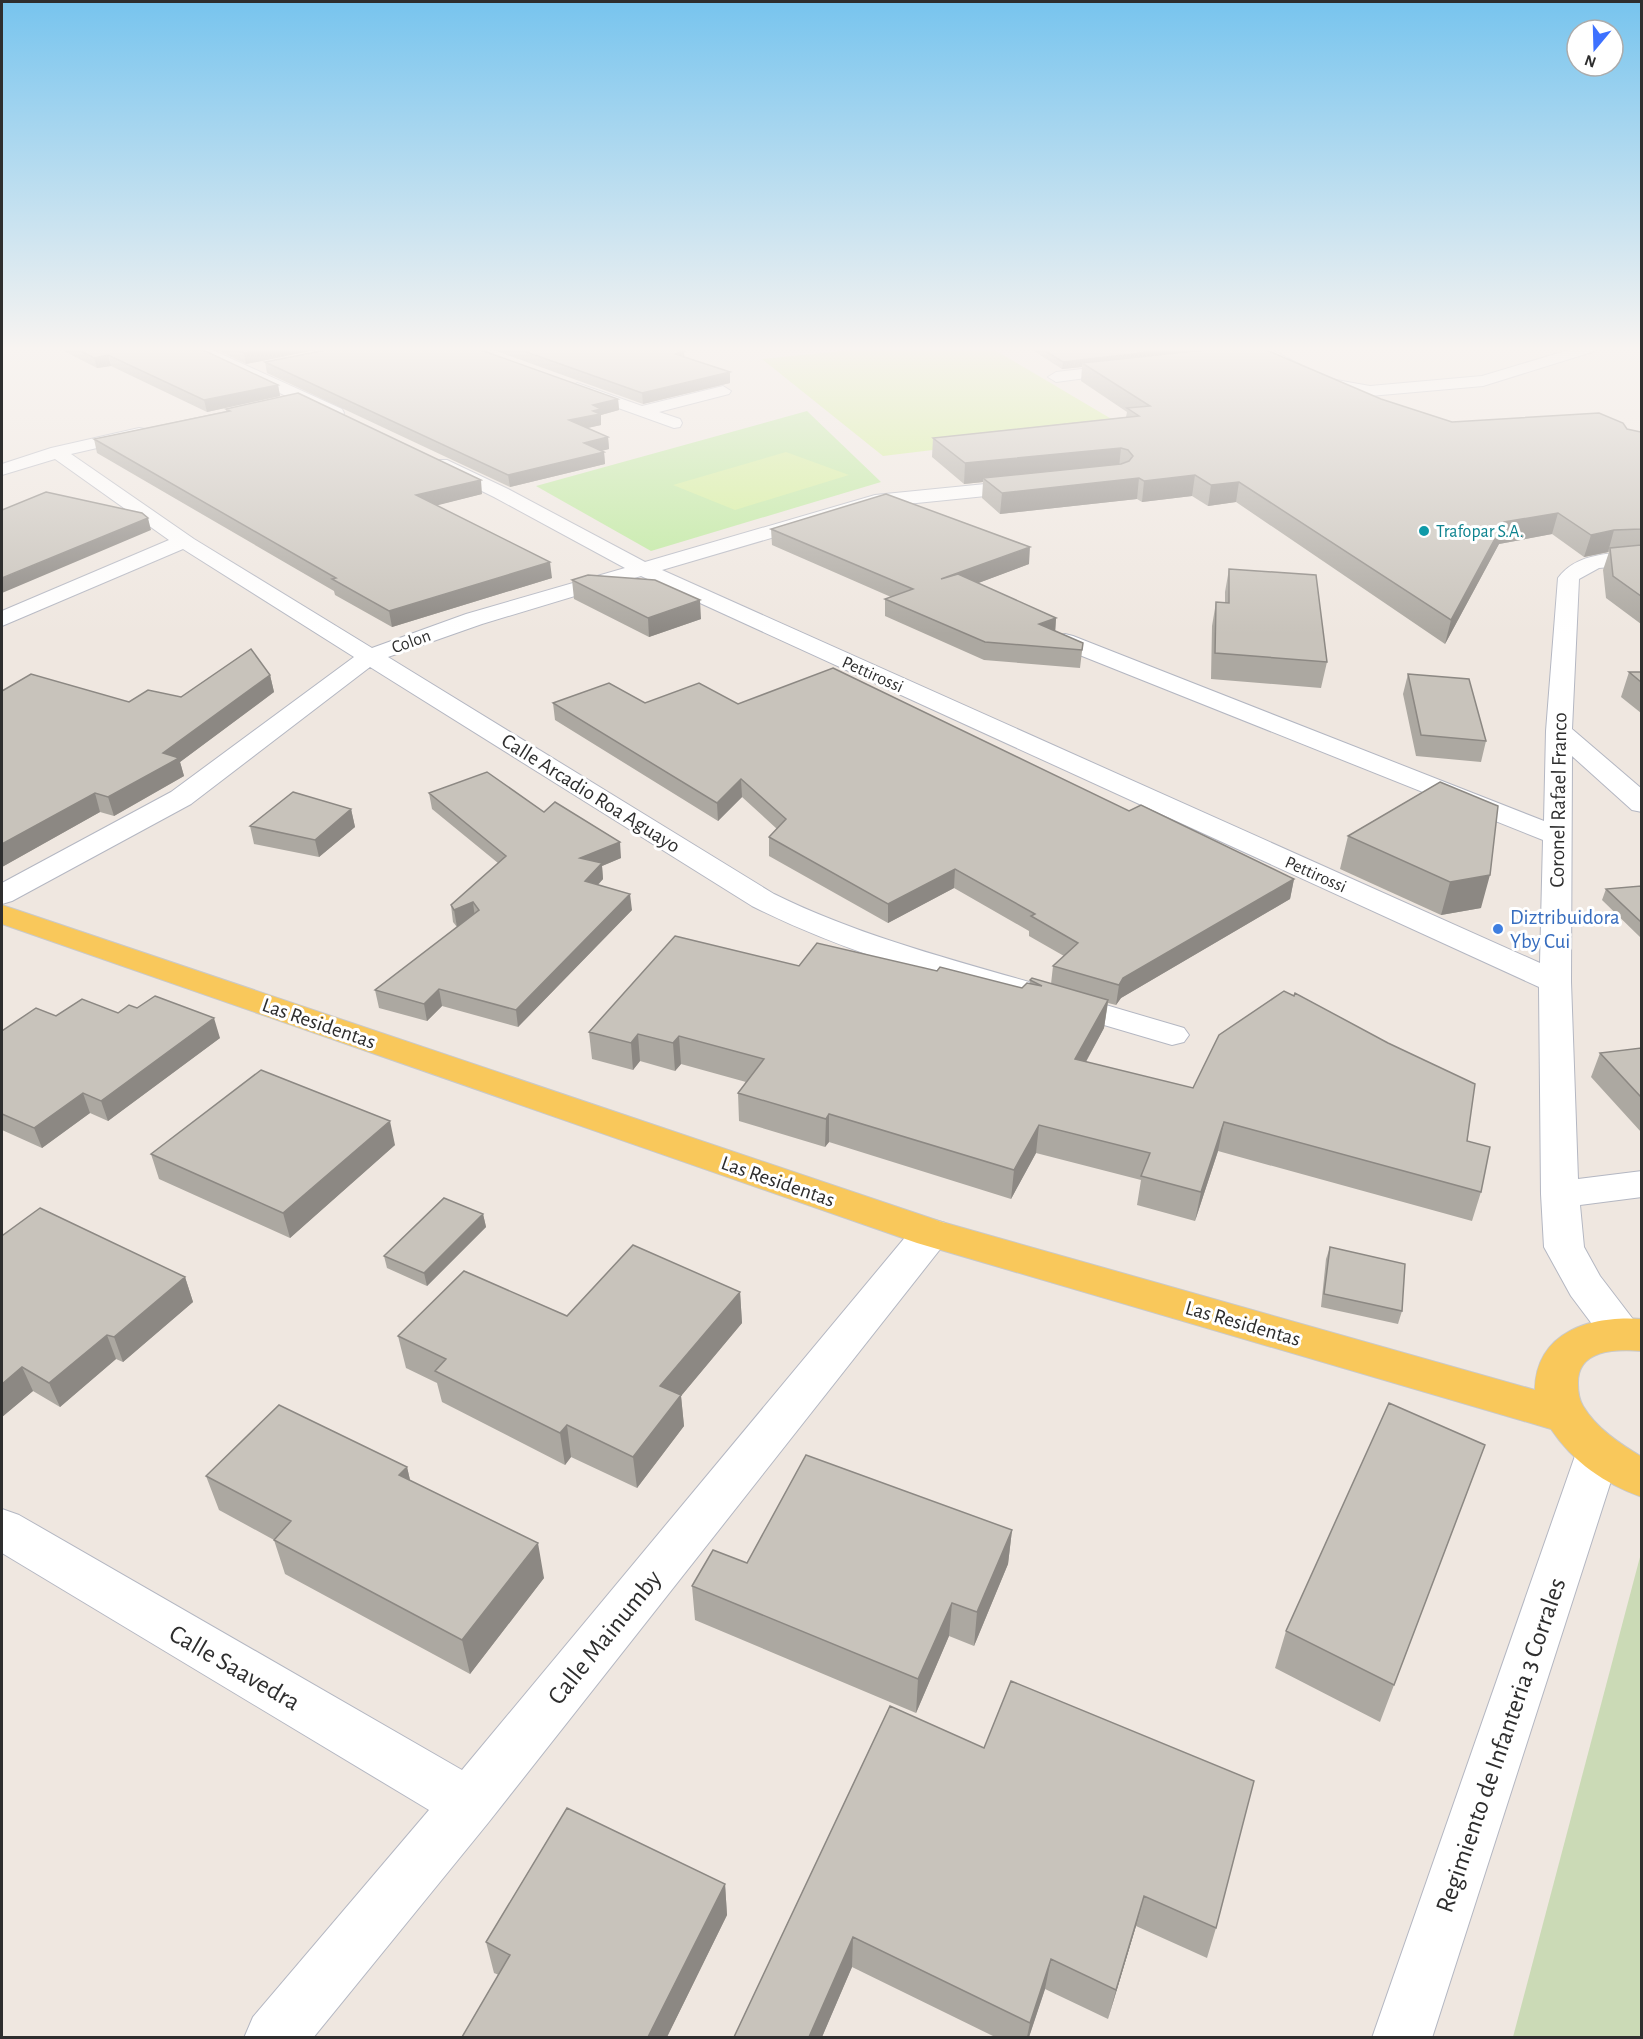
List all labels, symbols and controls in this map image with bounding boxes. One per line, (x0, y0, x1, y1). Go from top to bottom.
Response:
north arrow (1565, 18, 1625, 78)
text: N (1583, 52, 1598, 71)
place label: Trafopar S.A. (1436, 523, 1524, 541)
marker: Trafopar S.A. (1417, 524, 1431, 538)
street label: Colon (389, 627, 433, 657)
street label: Pettirossi (839, 653, 906, 696)
street label: Coronel Rafael Franco (1546, 712, 1571, 888)
street label: Calle Arcadio Roa Aguayo (498, 730, 684, 857)
street label: Pettirossi (1282, 853, 1349, 896)
place label: Diztribuidora Yby Cui (1510, 907, 1620, 952)
marker: Diztribuidora Yby Cui (1491, 922, 1505, 936)
street label: Las Residentas (259, 994, 378, 1053)
street label: Las Residentas (718, 1152, 837, 1211)
street label: Las Residentas (1183, 1297, 1303, 1350)
street label: Calle Mainumby (543, 1566, 667, 1710)
street label: Regimiento de Infanteria 3 Corrales (1431, 1575, 1571, 1916)
street label: Calle Saavedra (165, 1620, 304, 1716)

